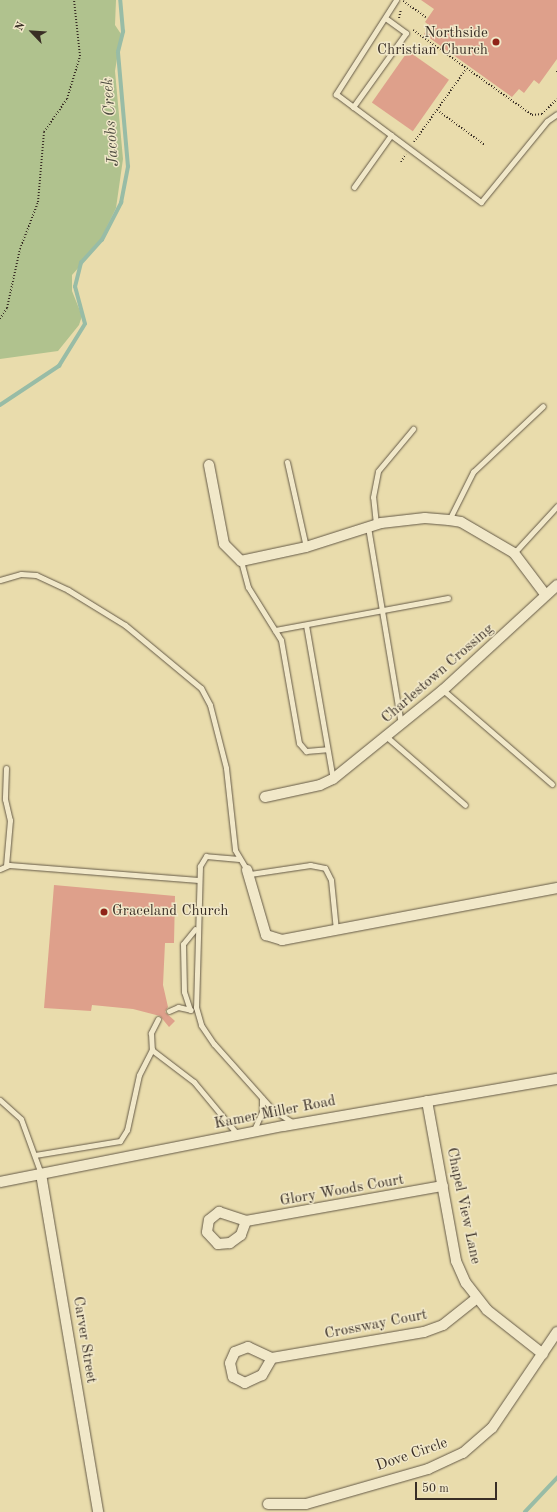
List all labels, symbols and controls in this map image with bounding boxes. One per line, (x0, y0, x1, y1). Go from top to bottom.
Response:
north arrow (12, 12, 52, 52)
text: N (14, 21, 27, 33)
place label: Northside Christian Church (377, 24, 488, 59)
marker: Northside Christian Church (491, 37, 501, 47)
water label: Jacobs Creek (98, 77, 124, 167)
street label: Charlestown Crossing (378, 620, 498, 728)
place label: Graceland Church (112, 903, 228, 921)
marker: Graceland Church (99, 907, 109, 917)
street label: Kamer Miller Road (213, 1092, 337, 1134)
street label: Chapel View Lane (442, 1146, 484, 1266)
street label: Glory Woods Court (279, 1171, 405, 1211)
street label: Carver Street (68, 1295, 100, 1385)
street label: Crossway Court (323, 1306, 429, 1344)
street label: Dove Circle (374, 1434, 450, 1476)
scale bar (417, 1474, 499, 1500)
text: 50 m (422, 1483, 449, 1495)

